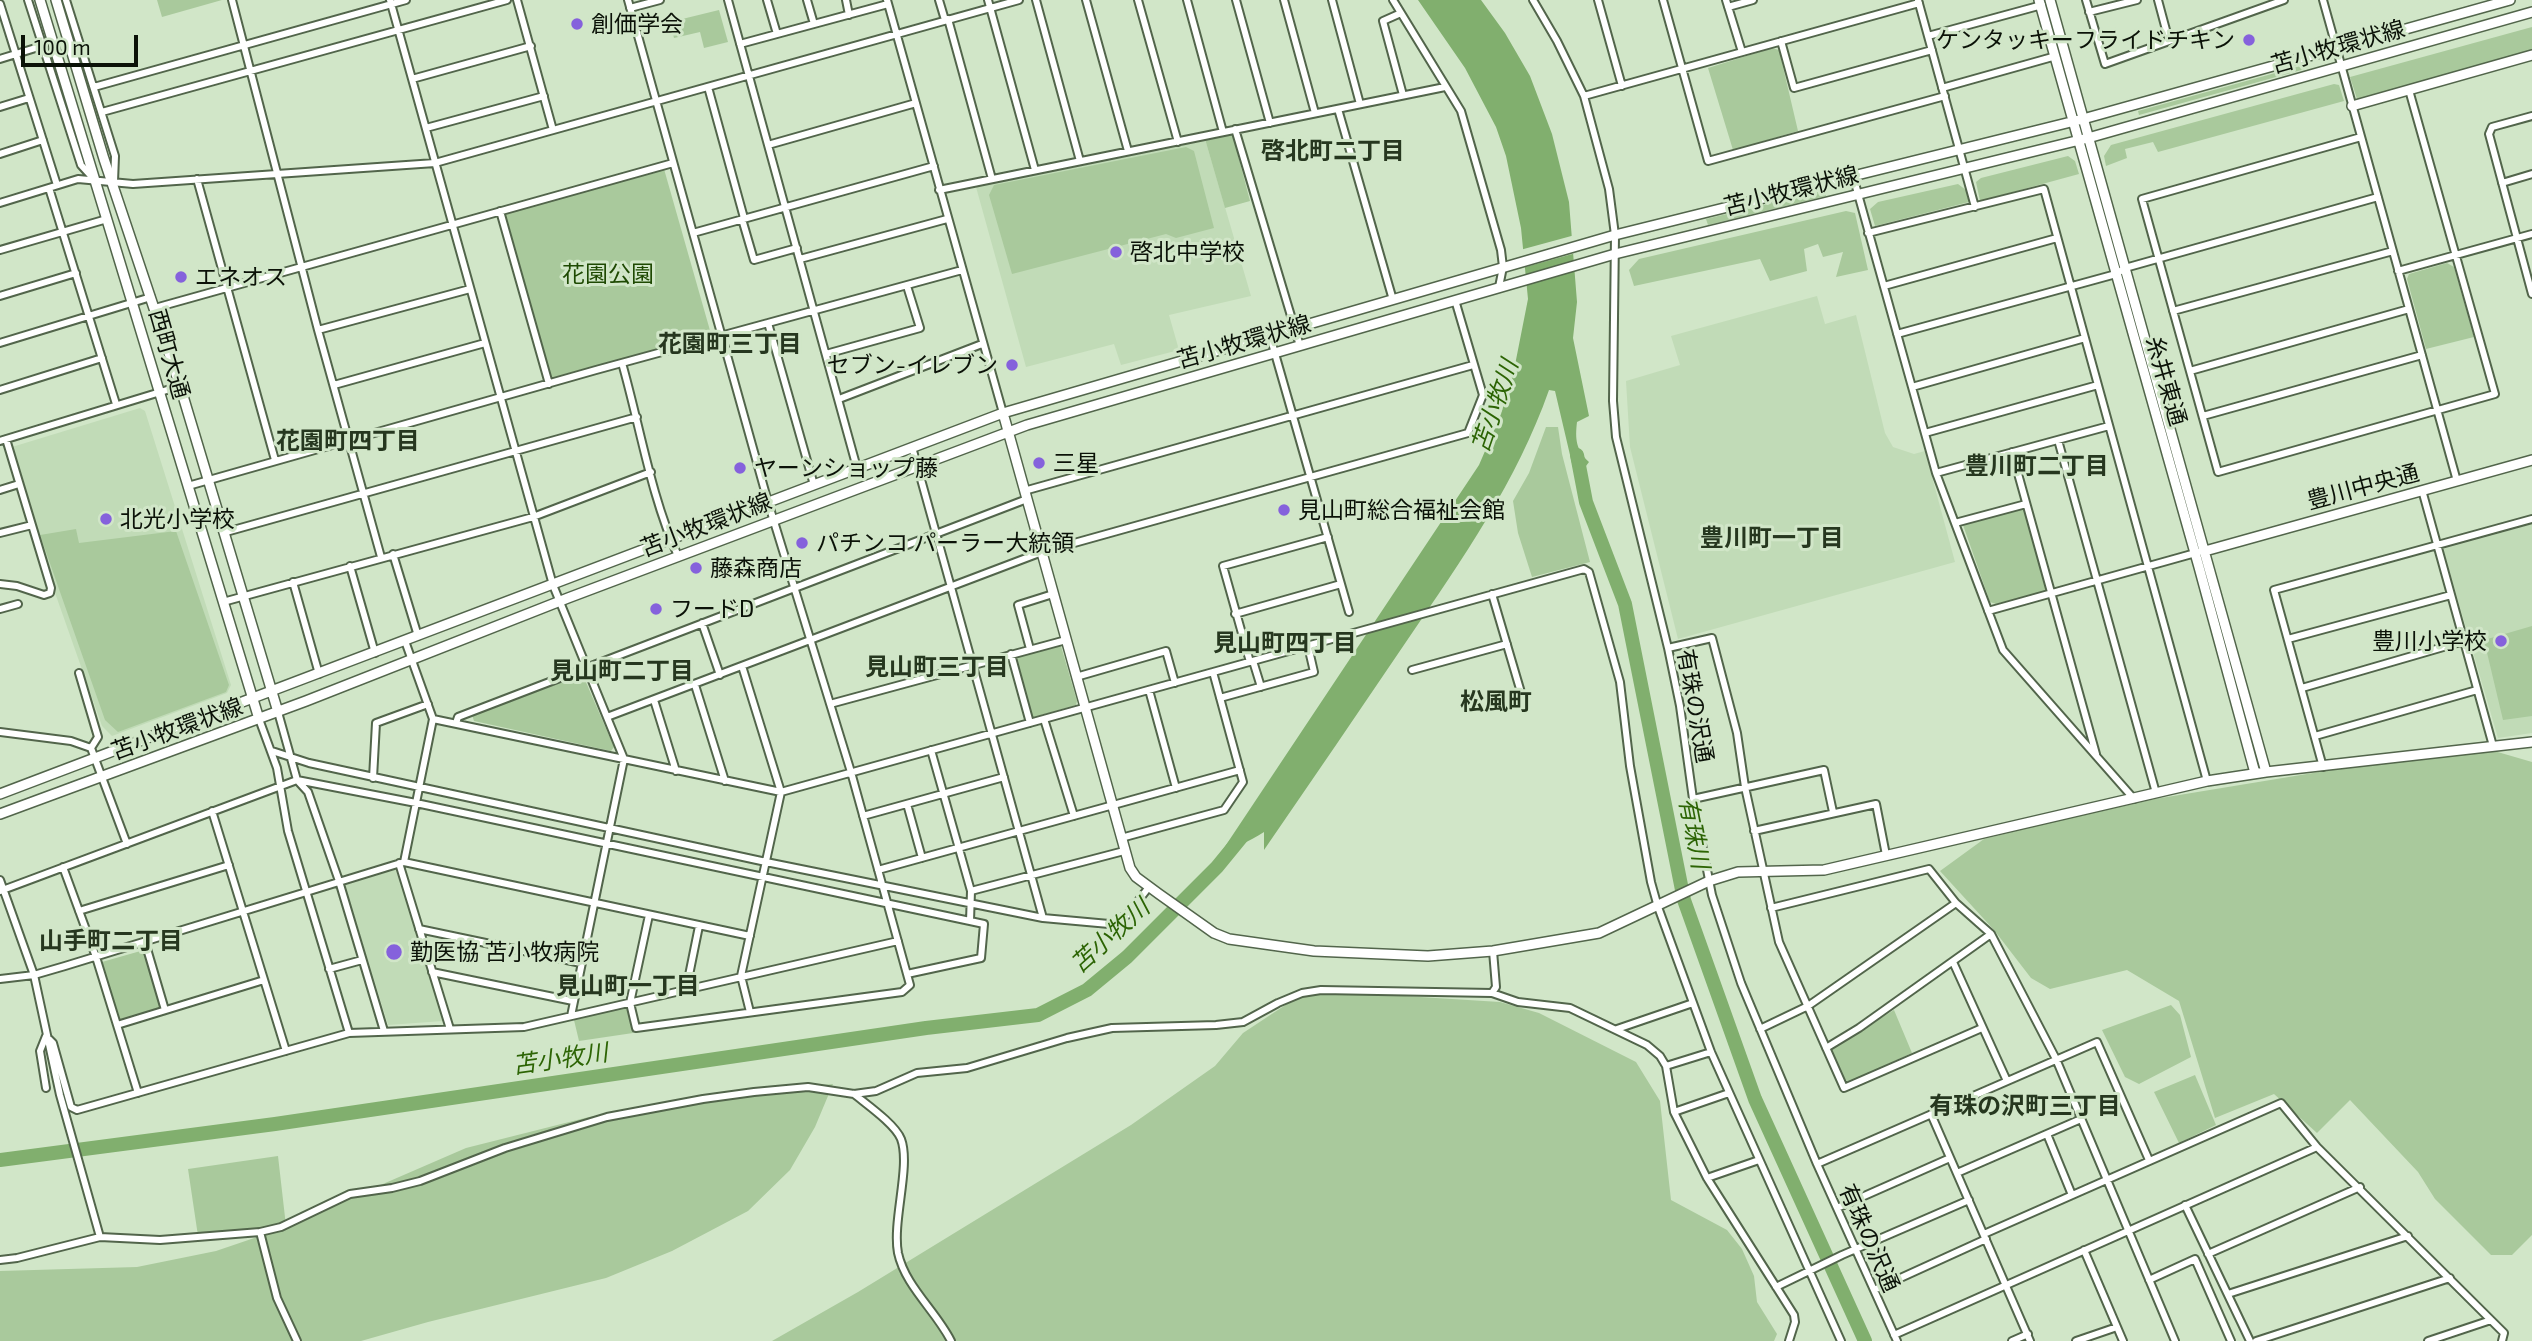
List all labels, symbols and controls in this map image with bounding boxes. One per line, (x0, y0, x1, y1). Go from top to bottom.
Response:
place label: 創価学会 (591, 10, 683, 38)
street label: 苫小牧環状線 (2268, 15, 2408, 79)
marker: 創価学会 (569, 16, 585, 32)
scale bar (24, 21, 142, 65)
place label: ケンタッキーフライドチキン (1936, 26, 2235, 54)
marker: ケンタッキーフライドチキン (2241, 32, 2257, 48)
text: 100 m (34, 34, 91, 59)
district label: 啓北町二丁目 (1261, 137, 1405, 165)
street label: 苫小牧環状線 (1721, 161, 1861, 221)
place label: 啓北中学校 (1130, 238, 1245, 266)
marker: 啓北中学校 (1108, 244, 1124, 260)
park label: 花園公園 (562, 260, 654, 288)
place label: エネオス (195, 263, 287, 291)
marker: エネオス (173, 269, 189, 285)
street label: 西町大通 (143, 306, 195, 402)
street label: 苫小牧環状線 (1174, 310, 1314, 374)
district label: 花園町三丁目 (658, 330, 802, 358)
street label: 糸井東通 (2140, 333, 2192, 429)
place label: セブン-イレブン (827, 351, 998, 379)
water label: 苫小牧川 (1466, 356, 1524, 456)
marker: セブン-イレブン (1004, 357, 1020, 373)
district label: 花園町四丁目 (276, 427, 420, 455)
place label: 三星 (1053, 449, 1099, 477)
district label: 豊川町二丁目 (1965, 452, 2109, 480)
place label: ヤーンショップ藤 (754, 454, 938, 482)
marker: 三星 (1031, 455, 1047, 471)
street label: 豊川中央通 (2304, 459, 2422, 515)
marker: ヤーンショップ藤 (732, 460, 748, 476)
street label: 苫小牧環状線 (637, 487, 775, 563)
place label: 見山町総合福祉会館 (1298, 496, 1505, 524)
marker: 見山町総合福祉会館 (1276, 502, 1292, 518)
place label: 北光小学校 (120, 505, 235, 533)
marker: 北光小学校 (98, 511, 114, 527)
district label: 豊川町一丁目 (1700, 524, 1844, 552)
place label: パチンコ パーラー大統領 (816, 529, 1074, 557)
marker: パチンコ パーラー大統領 (794, 535, 810, 551)
place label: 藤森商店 (710, 554, 802, 582)
marker: 藤森商店 (688, 560, 704, 576)
place label: フードD (670, 595, 754, 623)
marker: フードD (648, 601, 664, 617)
place label: 豊川小学校 (2372, 627, 2487, 655)
district label: 見山町四丁目 (1213, 629, 1357, 657)
marker: 豊川小学校 (2493, 633, 2509, 649)
street label: 有珠の沢通 (1671, 647, 1719, 765)
district label: 見山町三丁目 (865, 653, 1009, 681)
district label: 見山町二丁目 (550, 657, 694, 685)
district label: 松風町 (1460, 688, 1532, 716)
street label: 苫小牧環状線 (107, 692, 247, 766)
water label: 有珠川 (1673, 795, 1715, 871)
water label: 苫小牧川 (1065, 893, 1155, 979)
district label: 山手町二丁目 (39, 927, 183, 955)
place label: 勤医協 苫小牧病院 (410, 938, 599, 966)
marker: 勤医協 苫小牧病院 (384, 942, 404, 962)
district label: 見山町一丁目 (556, 972, 700, 1000)
water label: 苫小牧川 (510, 1038, 610, 1080)
district label: 有珠の沢町三丁目 (1929, 1092, 2121, 1120)
street label: 有珠の沢通 (1833, 1180, 1905, 1296)

